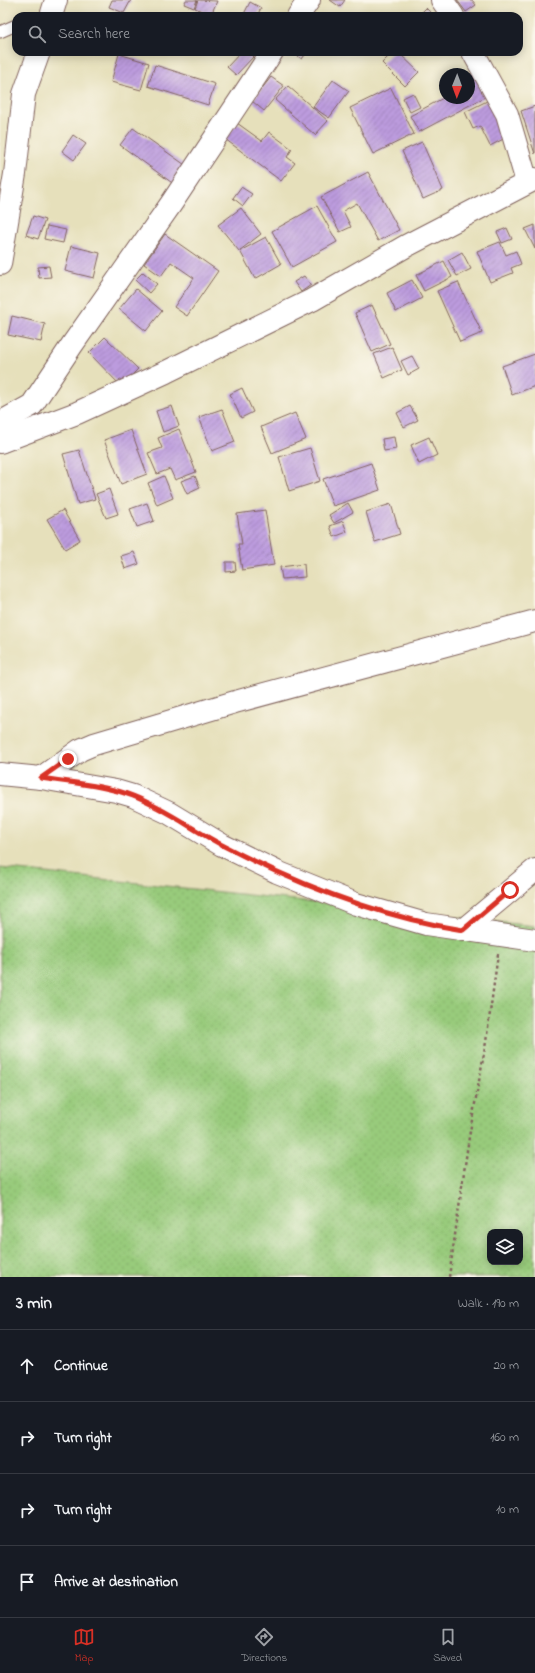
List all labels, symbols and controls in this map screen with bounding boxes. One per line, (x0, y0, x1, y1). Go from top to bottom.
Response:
search box (12, 12, 523, 56)
icon: search (26, 23, 48, 45)
text: Search here (58, 23, 130, 45)
north arrow (439, 68, 475, 104)
route end (59, 750, 77, 768)
route start (501, 881, 519, 899)
map controls (487, 1229, 523, 1265)
button: layers (487, 1229, 523, 1265)
text: 3 min (16, 1291, 52, 1316)
text: Walk · 190 m (458, 1294, 519, 1313)
icon: ahead (16, 1355, 38, 1377)
text: Continue (54, 1355, 108, 1377)
text: 20 m (494, 1356, 519, 1375)
icon: right (16, 1427, 38, 1449)
text: Turn right (54, 1427, 112, 1449)
text: 160 m (490, 1428, 519, 1447)
icon: right (16, 1499, 38, 1521)
text: Turn right (54, 1499, 112, 1521)
text: 10 m (496, 1500, 519, 1519)
icon: arrive (16, 1571, 38, 1593)
text: Arrive at destination (54, 1571, 178, 1593)
tab: Map (73, 1626, 95, 1666)
tab: Directions (241, 1626, 287, 1666)
tab: Saved (433, 1626, 462, 1666)

